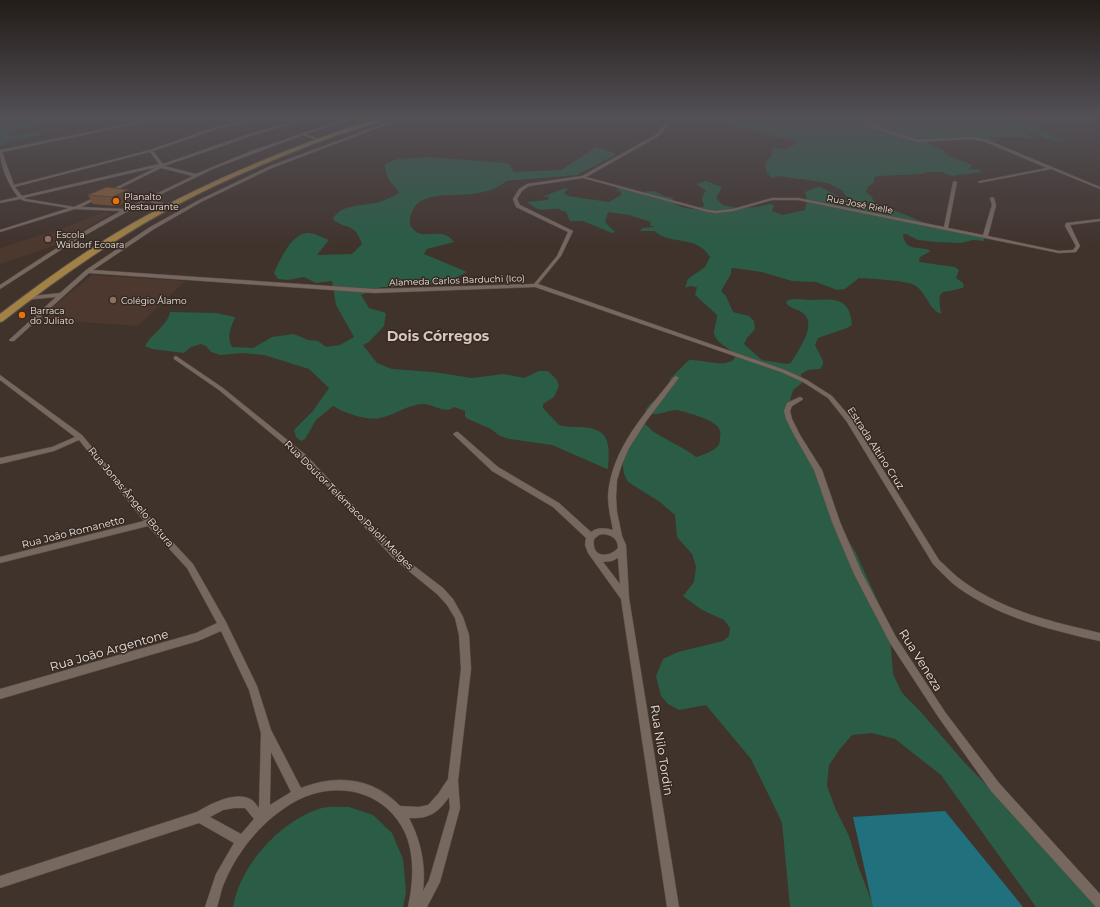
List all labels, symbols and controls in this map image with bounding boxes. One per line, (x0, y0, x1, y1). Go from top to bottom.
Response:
place label: Planalto Restaurante (124, 191, 179, 212)
street label: Rua José Rielle (826, 192, 895, 216)
marker: Planalto Restaurante (111, 196, 121, 206)
place label: Escola Waldorf Ecoara (56, 229, 124, 250)
marker: Escola Waldorf Ecoara (43, 234, 53, 244)
street label: Alameda Carlos Barduchi (Ico) (389, 272, 525, 288)
marker: Colégio Álamo (108, 295, 118, 305)
place label: Colégio Álamo (121, 295, 187, 306)
place label: Barraca do Juliato (30, 305, 74, 326)
marker: Barraca do Juliato (17, 310, 27, 320)
district label: Dois Córregos (387, 327, 490, 345)
street label: Estrada Altino Cruz (845, 404, 907, 492)
street label: Rua Doutor Telémaco Paioli Melges (282, 438, 416, 572)
street label: Rua Jonas Ângelo Botura (85, 444, 177, 550)
street label: Rua João Romanetto (20, 513, 126, 551)
street label: Rua João Argentone (48, 626, 170, 674)
street label: Rua Veneza (896, 626, 946, 694)
street label: Rua Nilo Tordin (647, 704, 677, 796)

